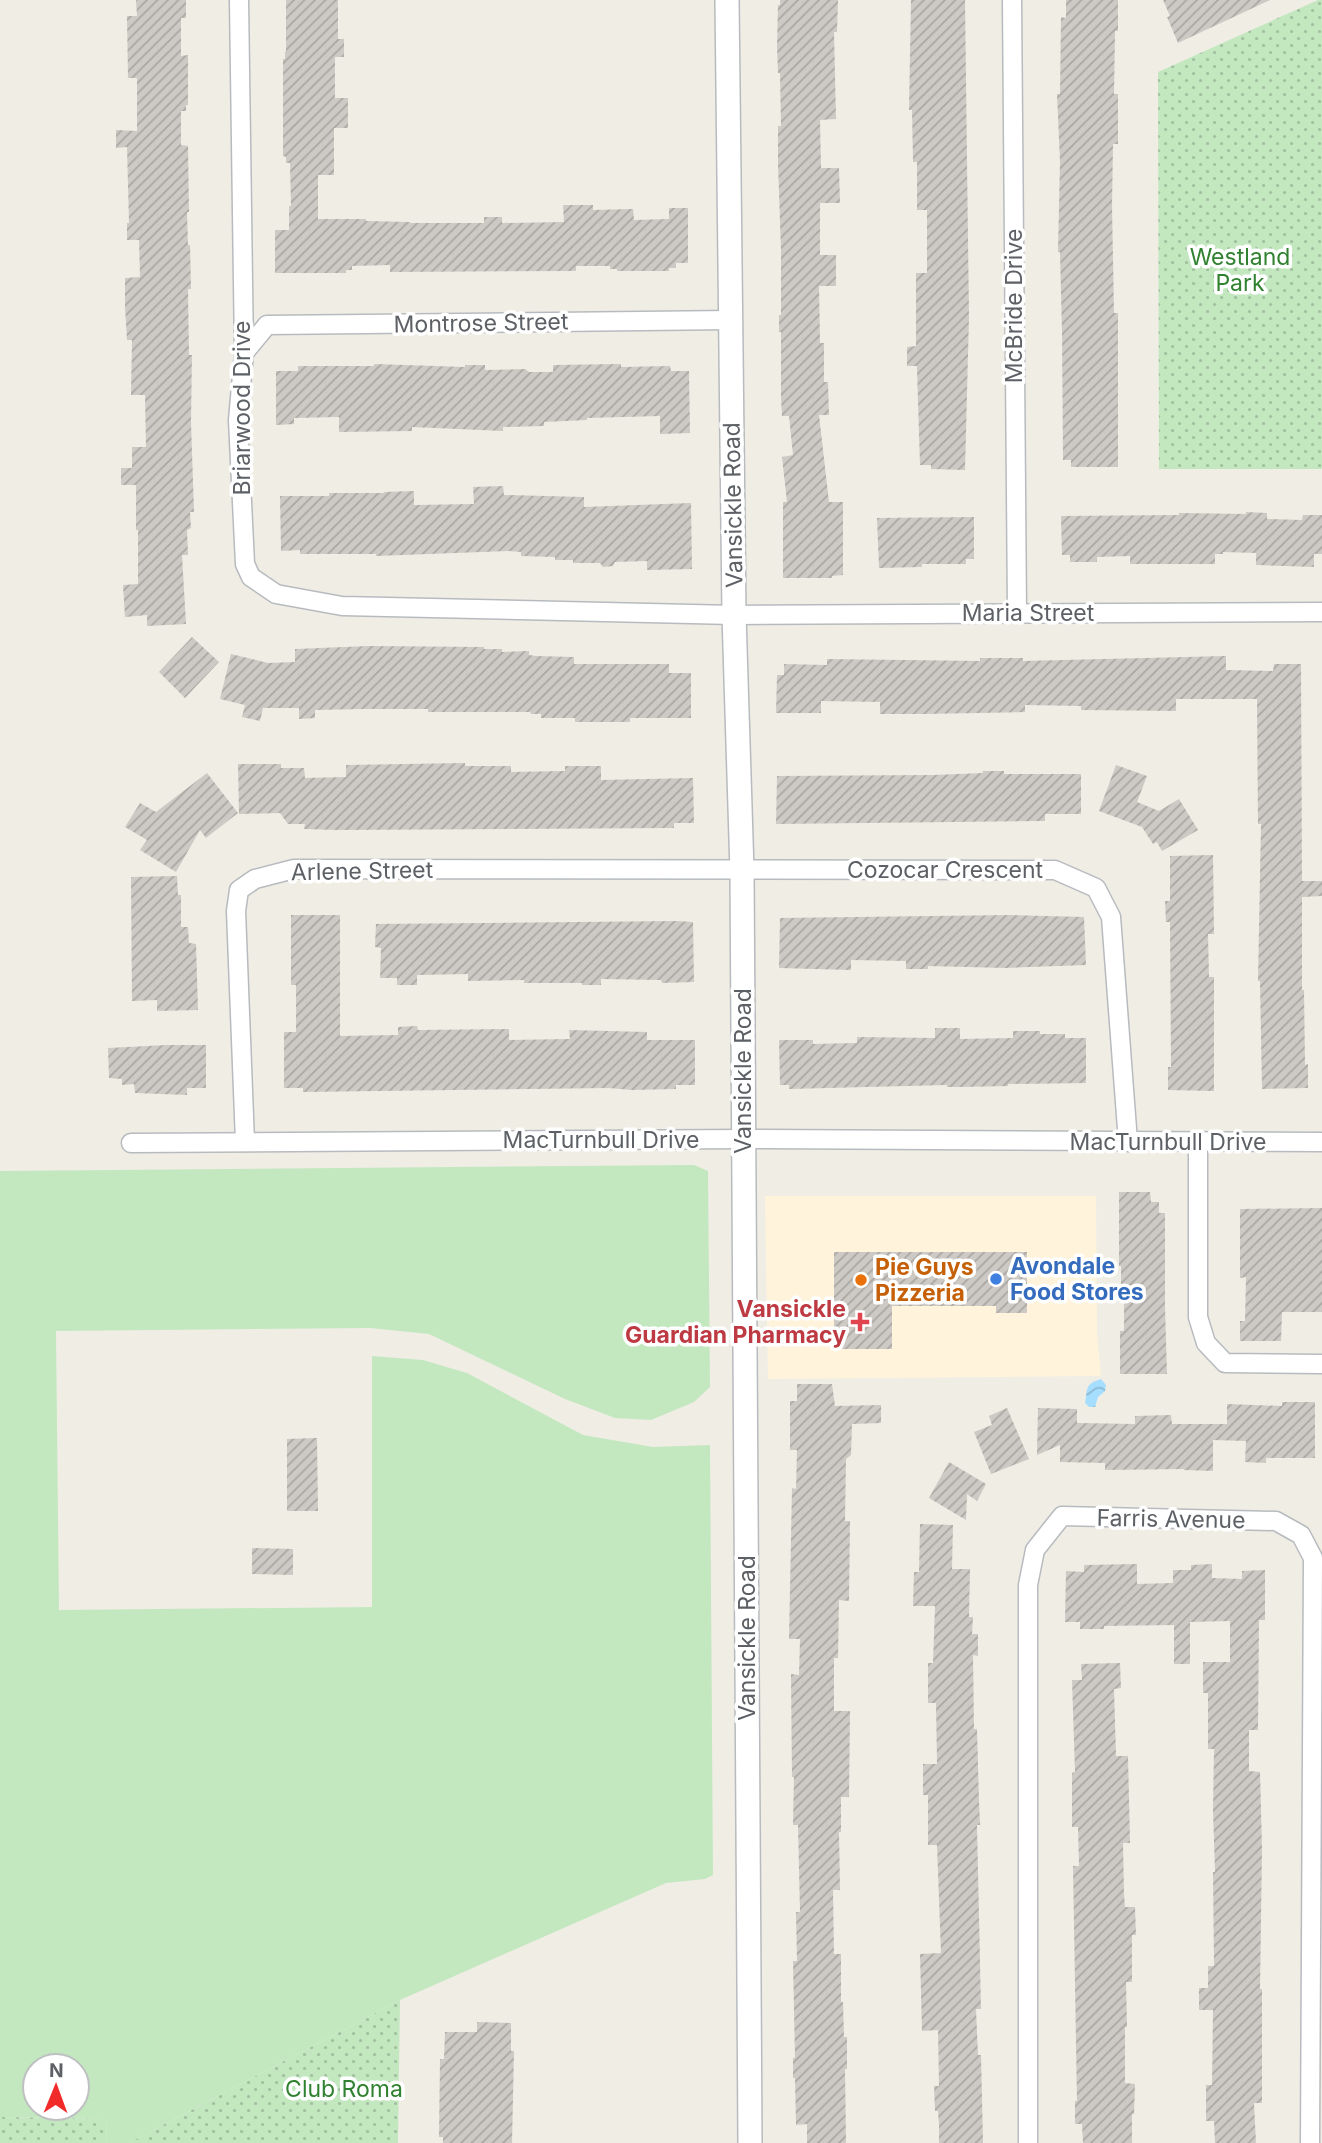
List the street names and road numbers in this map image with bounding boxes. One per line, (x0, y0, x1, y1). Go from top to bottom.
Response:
street label: McBride Drive (1000, 229, 1028, 383)
street label: Montrose Street (393, 307, 569, 339)
street label: Briarwood Drive (228, 320, 256, 496)
street label: Vansickle Road (718, 422, 748, 588)
street label: Maria Street (962, 599, 1095, 627)
street label: Arlene Street (291, 856, 434, 886)
street label: Cozocar Crescent (847, 856, 1044, 884)
street label: Vansickle Road (729, 988, 757, 1154)
street label: MacTurnbull Drive (503, 1126, 699, 1154)
street label: MacTurnbull Drive (1070, 1128, 1266, 1156)
street label: Farris Avenue (1096, 1504, 1246, 1534)
street label: Vansickle Road (733, 1555, 761, 1721)

